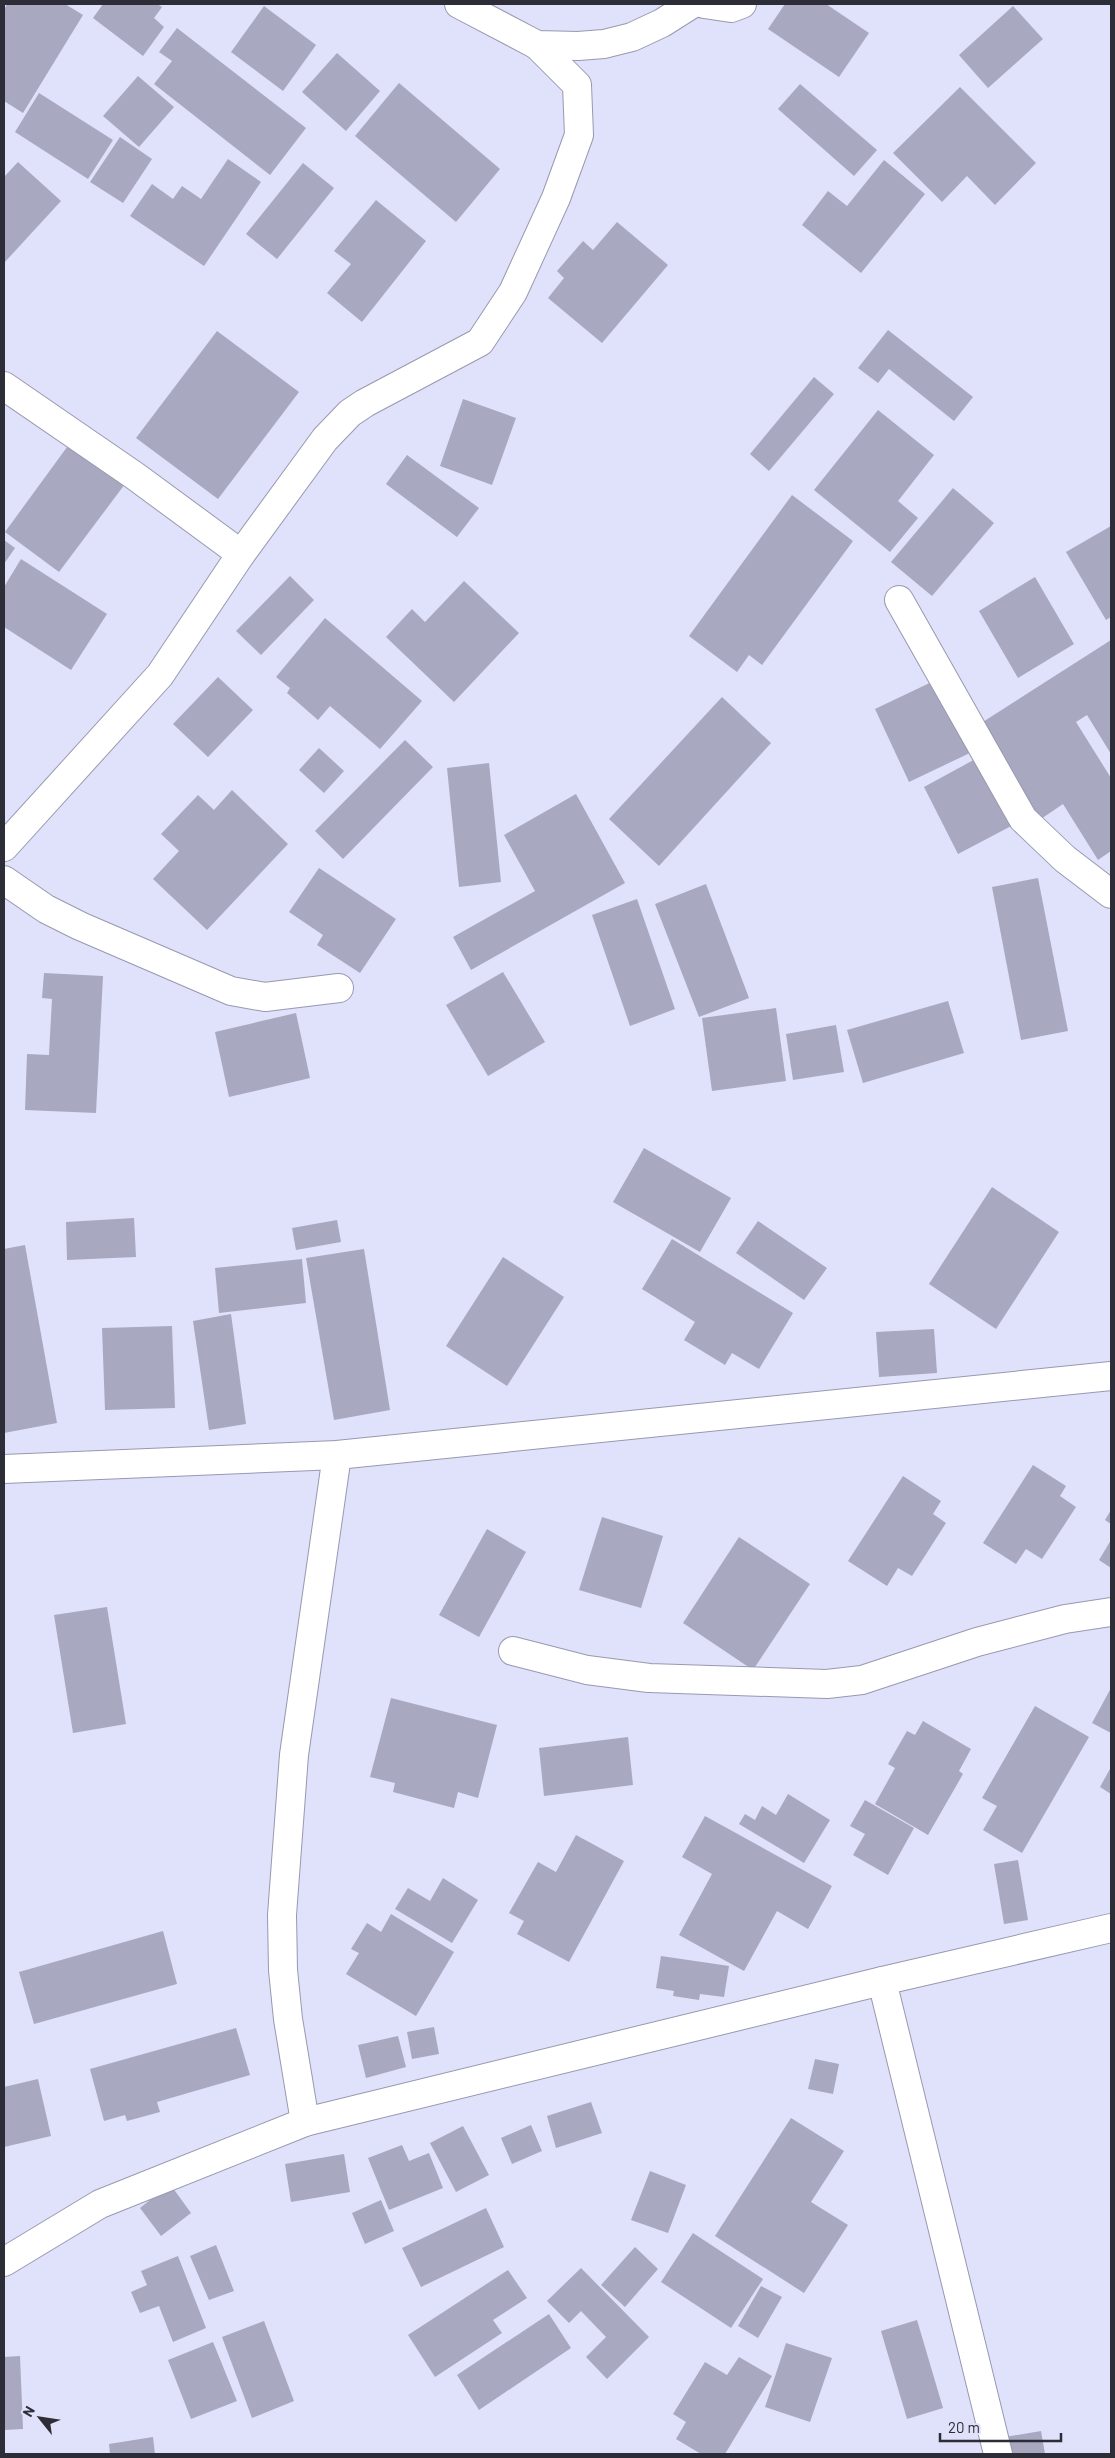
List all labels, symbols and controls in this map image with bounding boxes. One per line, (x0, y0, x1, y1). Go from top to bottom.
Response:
north arrow (15, 2393, 65, 2443)
text: N (19, 2403, 38, 2420)
scale bar (940, 2410, 1061, 2442)
text: 20 m (948, 2418, 980, 2436)

